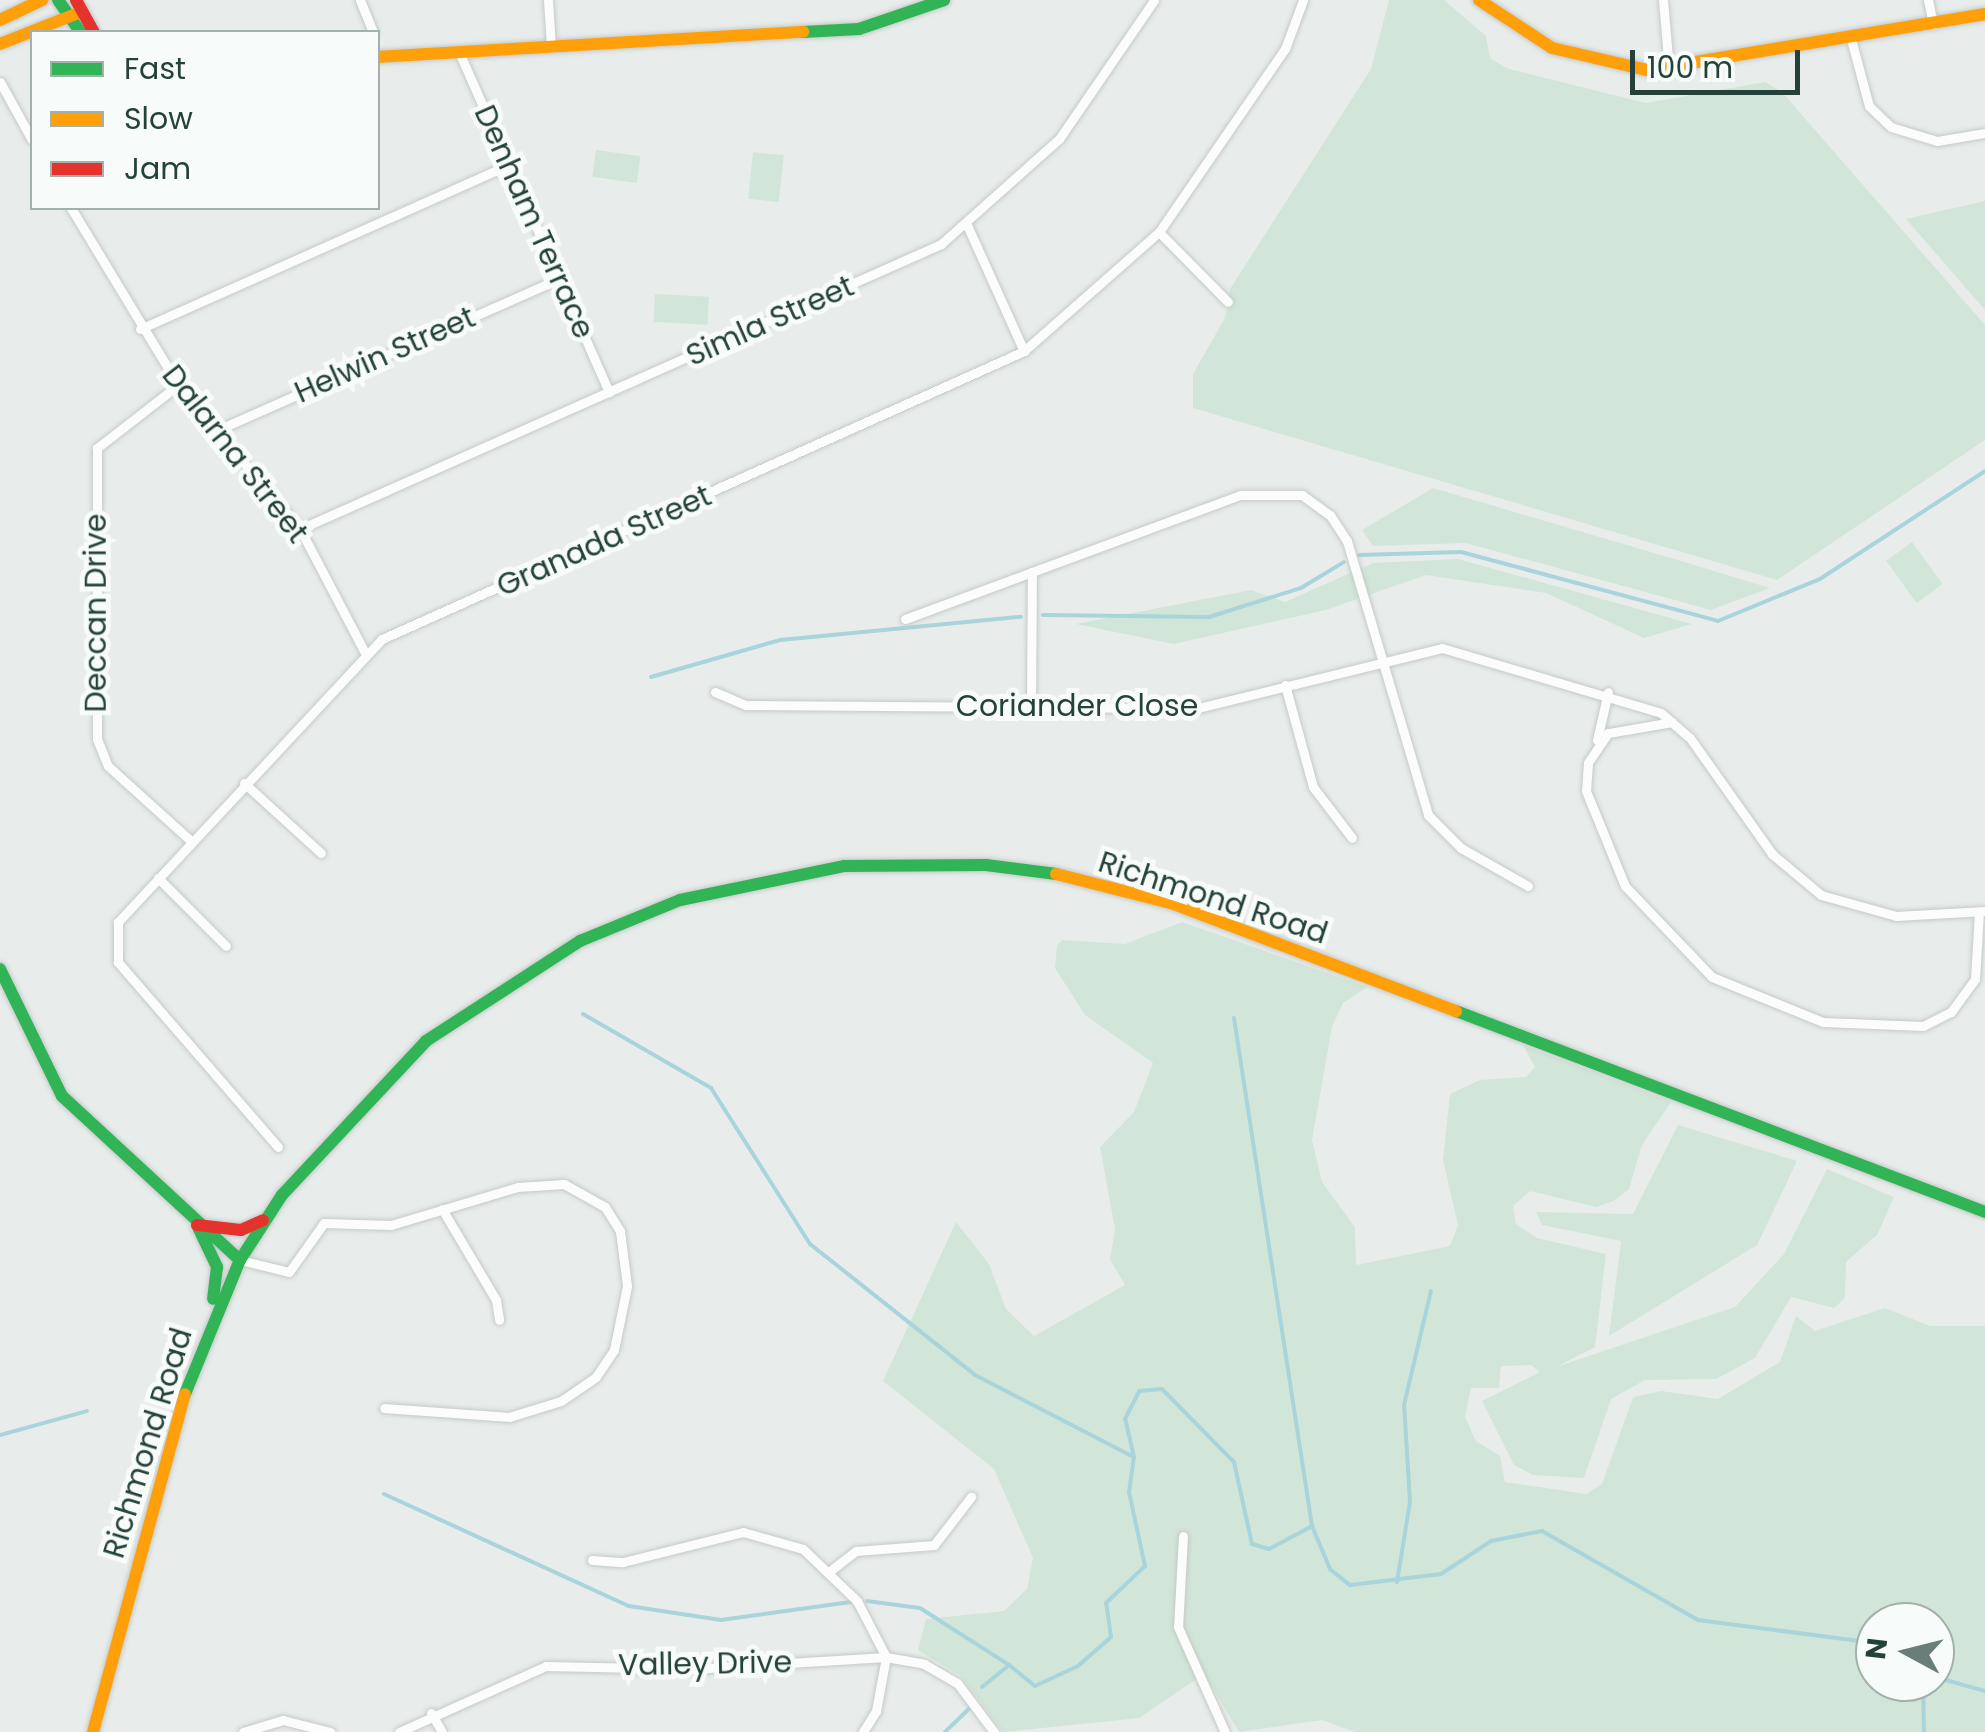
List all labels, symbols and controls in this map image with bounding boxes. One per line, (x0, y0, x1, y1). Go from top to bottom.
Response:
legend (30, 30, 380, 210)
scale bar (1635, 30, 1805, 92)
text: 100 m (1647, 46, 1733, 89)
text: Fast (124, 47, 186, 90)
text: Slow (124, 97, 193, 140)
street label: Denham Terrace (466, 100, 602, 344)
text: Jam (124, 147, 191, 190)
street label: Simla Street (681, 268, 859, 374)
street label: Helwin Street (289, 299, 481, 411)
street label: Dalarna Street (154, 358, 316, 550)
street label: Granada Street (491, 478, 717, 604)
street label: Deccan Drive (78, 514, 114, 712)
street label: Coriander Close (956, 688, 1198, 724)
street label: Richmond Road (1094, 844, 1332, 952)
street label: Richmond Road (96, 1324, 200, 1562)
north arrow (1855, 1602, 1955, 1702)
text: N (1856, 1636, 1897, 1661)
street label: Valley Drive (618, 1644, 792, 1684)

